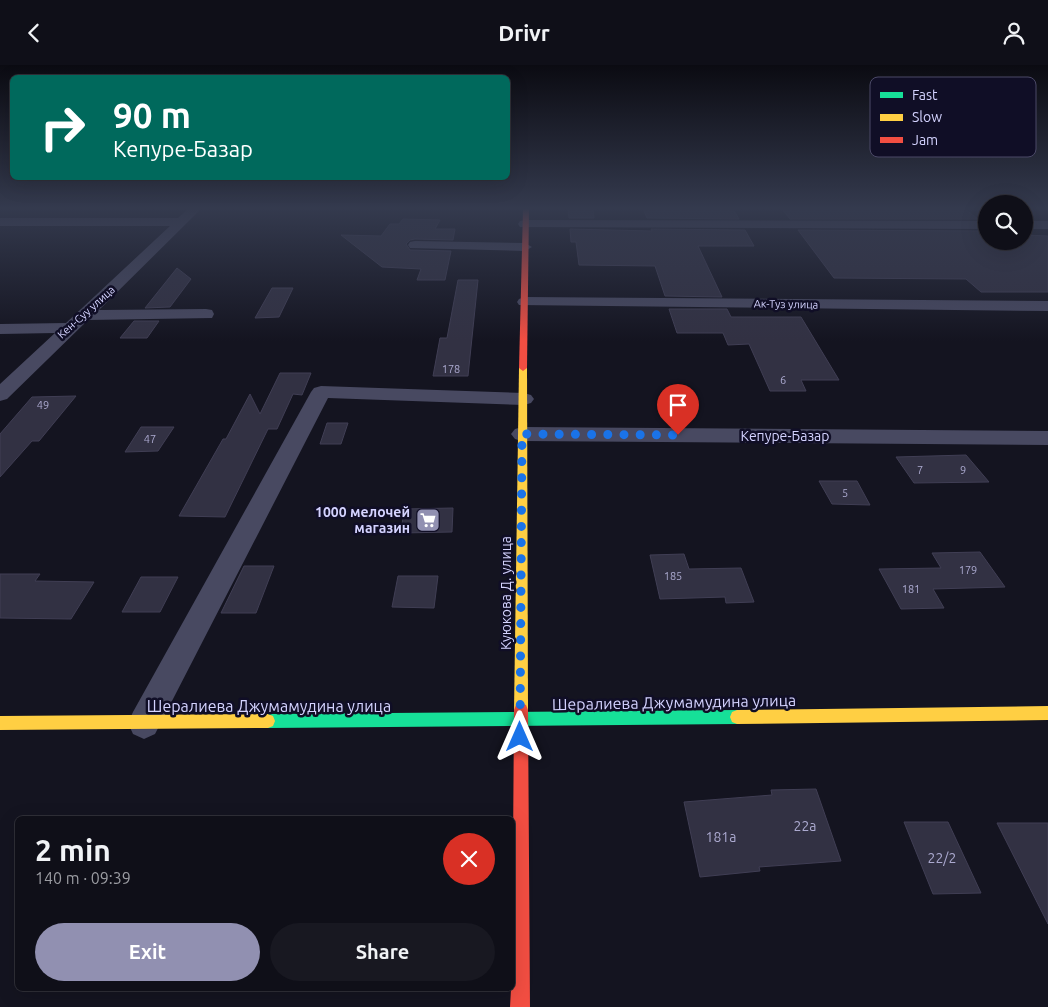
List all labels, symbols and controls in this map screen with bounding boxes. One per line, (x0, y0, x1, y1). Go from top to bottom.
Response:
icon: back (20, 19, 48, 47)
icon: person (1000, 19, 1028, 47)
text: Drivr (498, 20, 550, 45)
legend (870, 77, 1036, 157)
text: Fast (912, 87, 938, 103)
icon: right (30, 95, 95, 160)
text: 90 m (113, 95, 191, 135)
text: Slow (912, 109, 942, 125)
text: Jam (912, 132, 938, 148)
text: Кепуре-Базар (113, 136, 253, 161)
map controls (978, 195, 1033, 250)
button: search (978, 195, 1033, 250)
street label: Кен-Суу улица (55, 283, 117, 341)
street label: Ак-Туз улица (754, 297, 818, 311)
house number: 178 (442, 363, 460, 375)
house number: 6 (780, 374, 786, 386)
pin (657, 384, 699, 435)
icon: arrive (664, 391, 692, 419)
house number: 49 (37, 399, 49, 411)
street label: Кепуре-Базар (740, 428, 830, 444)
house number: 47 (144, 433, 156, 445)
house number: 7 (917, 464, 923, 476)
house number: 9 (960, 464, 966, 476)
house number: 5 (842, 487, 848, 499)
place label: 1000 мелочей магазин (315, 504, 410, 536)
supermarket icon: 1000 мелочей магазин (415, 507, 441, 533)
street label: Куюкова Д. улица (498, 536, 514, 650)
house number: 179 (959, 564, 977, 576)
house number: 185 (664, 570, 682, 582)
house number: 181 (902, 583, 920, 595)
street label: Шералиева Джумамудина улица (552, 691, 796, 713)
street label: Шералиева Джумамудина улица (147, 697, 391, 715)
position arrow (493, 710, 545, 762)
house number: 22а (794, 818, 817, 834)
house number: 181а (706, 829, 736, 845)
text: 2 min (35, 833, 111, 867)
button: close (443, 833, 495, 885)
house number: 22/2 (928, 850, 956, 866)
text: 140 m · 09:39 (35, 869, 131, 887)
button: Exit (35, 923, 260, 981)
button: Share (270, 923, 495, 981)

